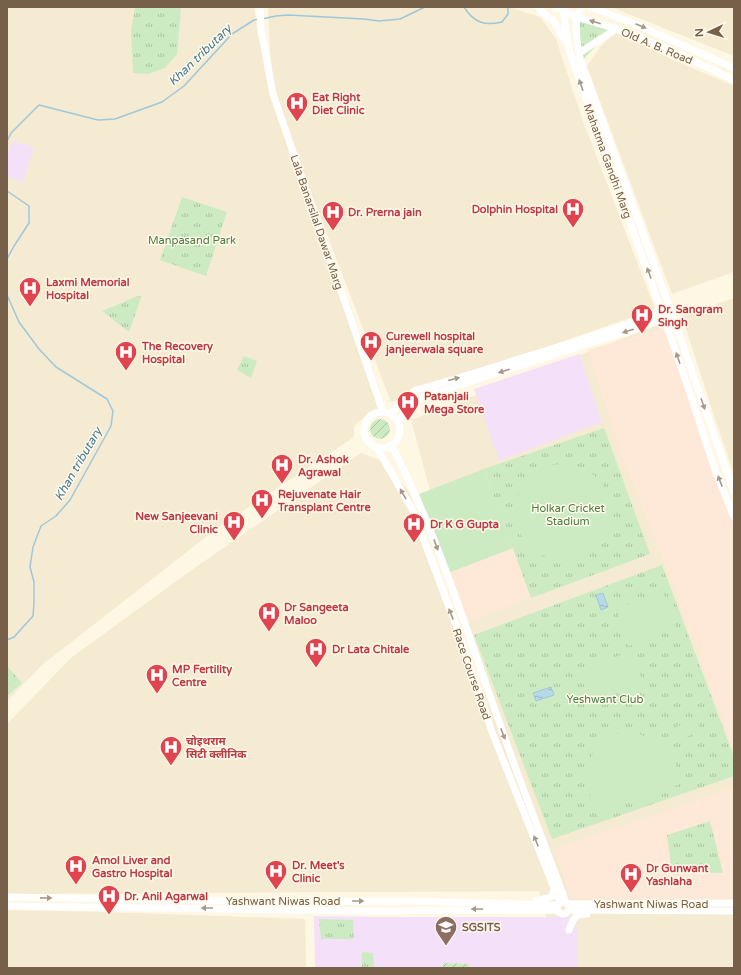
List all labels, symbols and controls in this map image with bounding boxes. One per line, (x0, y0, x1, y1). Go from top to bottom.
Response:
north arrow (689, 12, 729, 52)
one-way arrow (588, 19, 600, 25)
water label: Khan tributary (166, 20, 235, 88)
one-way arrow (635, 23, 646, 29)
street label: Old A. B. Road (619, 26, 694, 67)
text: N (693, 28, 706, 38)
one-way arrow (578, 79, 584, 91)
hospital icon: Eat Right Diet Clinic (284, 90, 310, 123)
place label: Eat Right Diet Clinic (312, 91, 365, 117)
street label: Mahatma Gandhi Marg (581, 102, 634, 220)
street label: Lala Banarsilal Dawar Marg (287, 153, 346, 291)
hospital icon: Dolphin Hospital (560, 196, 586, 229)
hospital icon: Dr. Prerna jain (320, 199, 346, 232)
place label: Dolphin Hospital (472, 203, 558, 217)
place label: Dr. Prerna jain (348, 206, 422, 220)
park label: Manpasand Park (148, 234, 236, 247)
one-way arrow (645, 267, 651, 279)
hospital icon: Laxmi Memorial Hospital (17, 275, 43, 308)
place label: Laxmi Memorial Hospital (46, 276, 130, 303)
hospital icon: Dr. Sangram Singh (629, 302, 655, 335)
place label: Dr. Sangram Singh (658, 303, 723, 330)
hospital icon: Curewell hospital janjeerwala square (358, 329, 384, 362)
one-way arrow (621, 329, 633, 335)
place label: Curewell hospital janjeerwala square (385, 330, 484, 357)
hospital icon: The Recovery Hospital (113, 339, 139, 372)
place label: The Recovery Hospital (141, 340, 213, 367)
one-way arrow (675, 351, 681, 363)
one-way arrow (497, 368, 509, 374)
one-way arrow (448, 376, 460, 382)
hospital icon: Patanjali Mega Store (395, 389, 421, 422)
place label: Patanjali Mega Store (424, 390, 485, 417)
one-way arrow (700, 399, 706, 411)
water label: Khan tributary (51, 424, 105, 503)
hospital icon: Dr. Ashok Agrawal (269, 452, 295, 485)
place label: Dr. Ashok Agrawal (298, 453, 349, 480)
one-way arrow (716, 474, 722, 486)
hospital icon: Rejuvenate Hair Transplant Centre (249, 487, 275, 520)
place label: Rejuvenate Hair Transplant Centre (277, 488, 371, 515)
one-way arrow (399, 488, 406, 499)
park label: Holkar Cricket Stadium (531, 502, 605, 528)
hospital icon: New Sanjeevani Clinic (221, 509, 247, 542)
place label: New Sanjeevani Clinic (135, 510, 218, 536)
hospital icon: Dr K G Gupta (401, 511, 427, 544)
place label: Dr K G Gupta (430, 518, 499, 532)
one-way arrow (433, 540, 439, 552)
hospital icon: Dr Sangeeta Maloo (256, 600, 282, 633)
place label: Dr Sangeeta Maloo (284, 601, 349, 627)
one-way arrow (448, 608, 454, 620)
street label: Race Course Road (450, 627, 493, 722)
hospital icon: Dr Lata Chitale (303, 636, 329, 669)
place label: Dr Lata Chitale (332, 643, 410, 656)
hospital icon: MP Fertility Centre (144, 662, 170, 695)
place label: MP Fertility Centre (172, 663, 232, 689)
park label: Yeshwant Club (567, 693, 643, 706)
one-way arrow (501, 728, 507, 740)
hospital icon: चोइथराम सिटी क्लीनिक (158, 734, 184, 767)
place label: चोइथराम सिटी क्लीनिक (186, 735, 247, 761)
one-way arrow (533, 835, 539, 846)
hospital icon: Amol Liver and Gastro Hospital (63, 853, 89, 886)
place label: Amol Liver and Gastro Hospital (92, 854, 173, 881)
hospital icon: Dr. Meet's Clinic (263, 858, 289, 891)
place label: Dr. Meet's Clinic (292, 859, 345, 885)
hospital icon: Dr Gunwant Yashlaha (618, 861, 644, 894)
place label: Dr Gunwant Yashlaha (646, 862, 709, 888)
hospital icon: Dr. Anil Agarwal (96, 883, 122, 916)
place label: Dr. Anil Agarwal (124, 890, 208, 904)
one-way arrow (40, 895, 53, 901)
street label: Yashwant Niwas Road (226, 895, 340, 908)
one-way arrow (352, 898, 365, 904)
street label: Yashwant Niwas Road (594, 898, 708, 911)
one-way arrow (200, 905, 213, 911)
one-way arrow (470, 906, 483, 912)
school or university icon: SGSITS (433, 914, 459, 947)
place label: SGSITS (462, 921, 501, 934)

